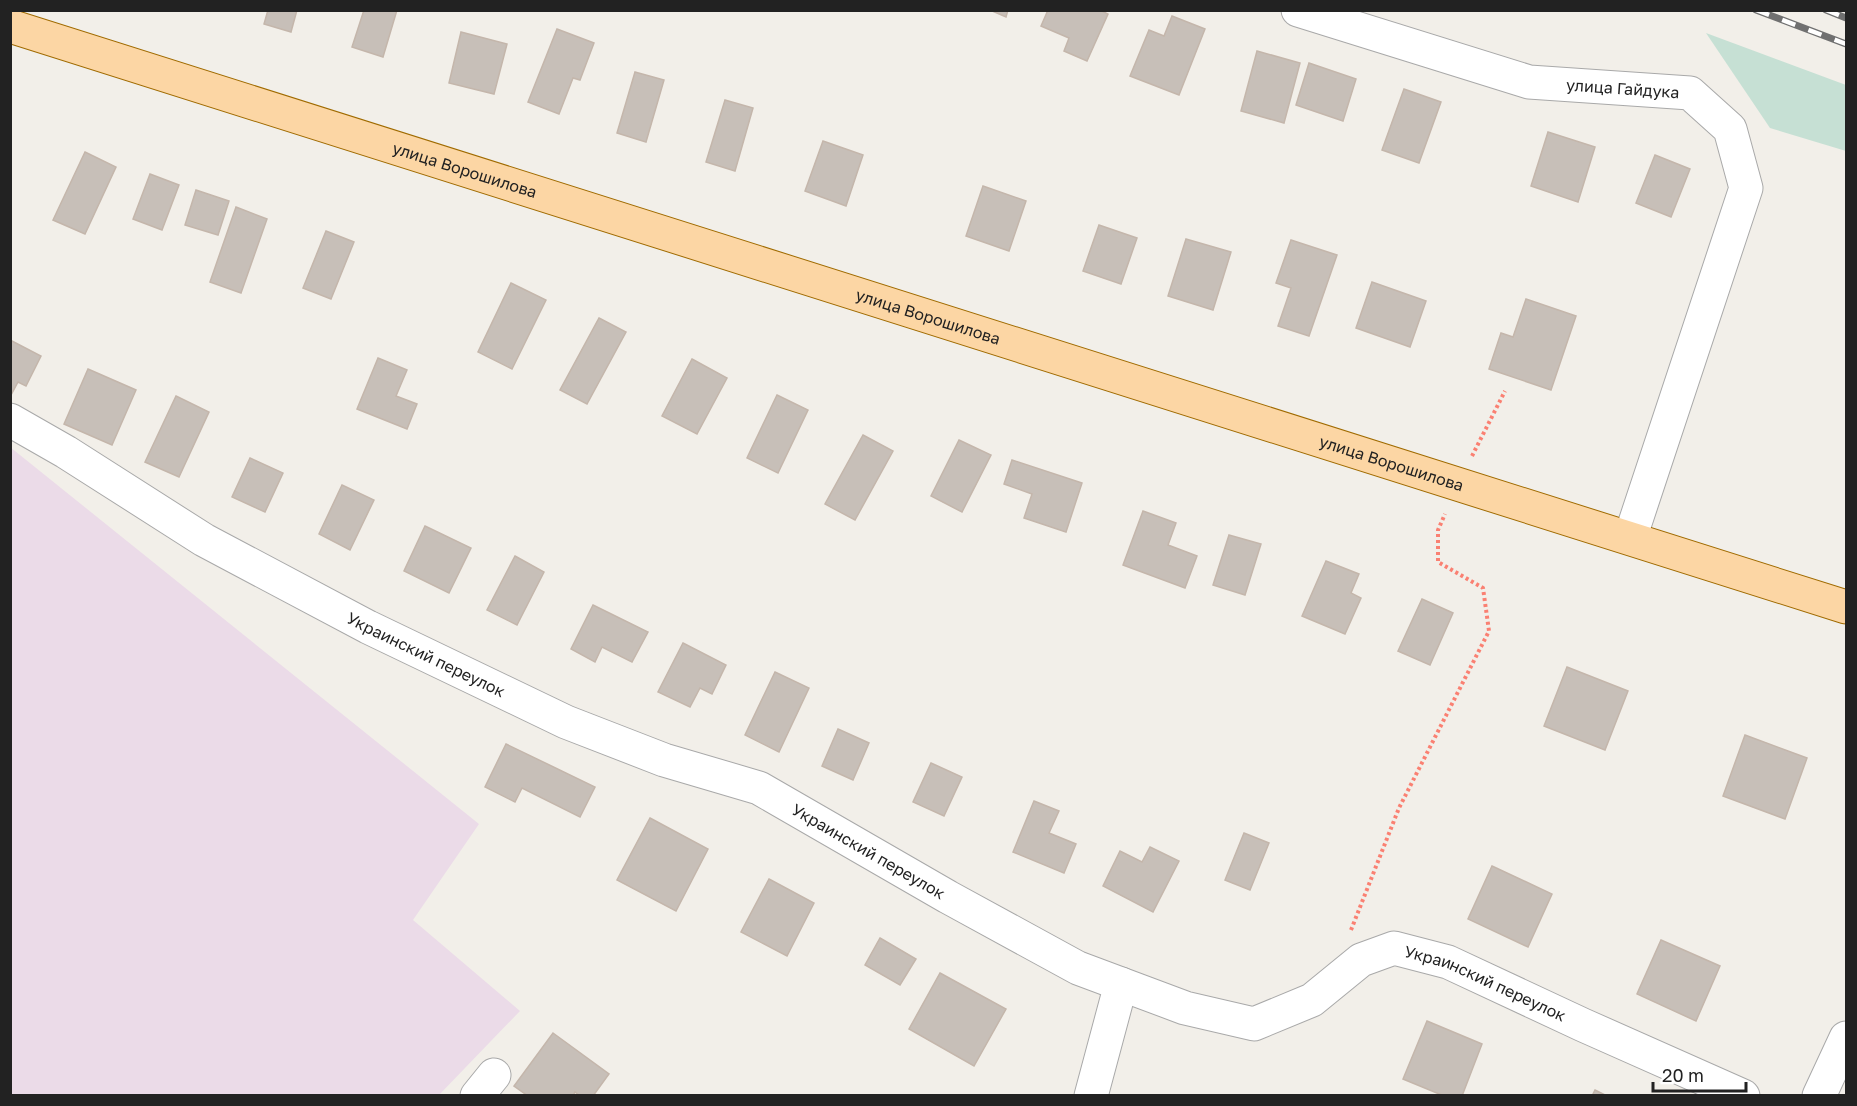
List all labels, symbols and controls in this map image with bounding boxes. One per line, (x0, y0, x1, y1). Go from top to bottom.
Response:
street label: улица Гайдука (1565, 75, 1680, 102)
street label: улица Ворошилова (390, 138, 540, 202)
street label: улица Ворошилова (853, 284, 1003, 349)
street label: улица Ворошилова (1317, 431, 1466, 495)
street label: Украинский переулок (343, 608, 509, 701)
street label: Украинский переулок (788, 799, 949, 903)
street label: Украинский переулок (1402, 941, 1569, 1026)
scale bar (1653, 1055, 1746, 1093)
text: 20 m (1662, 1064, 1704, 1086)

